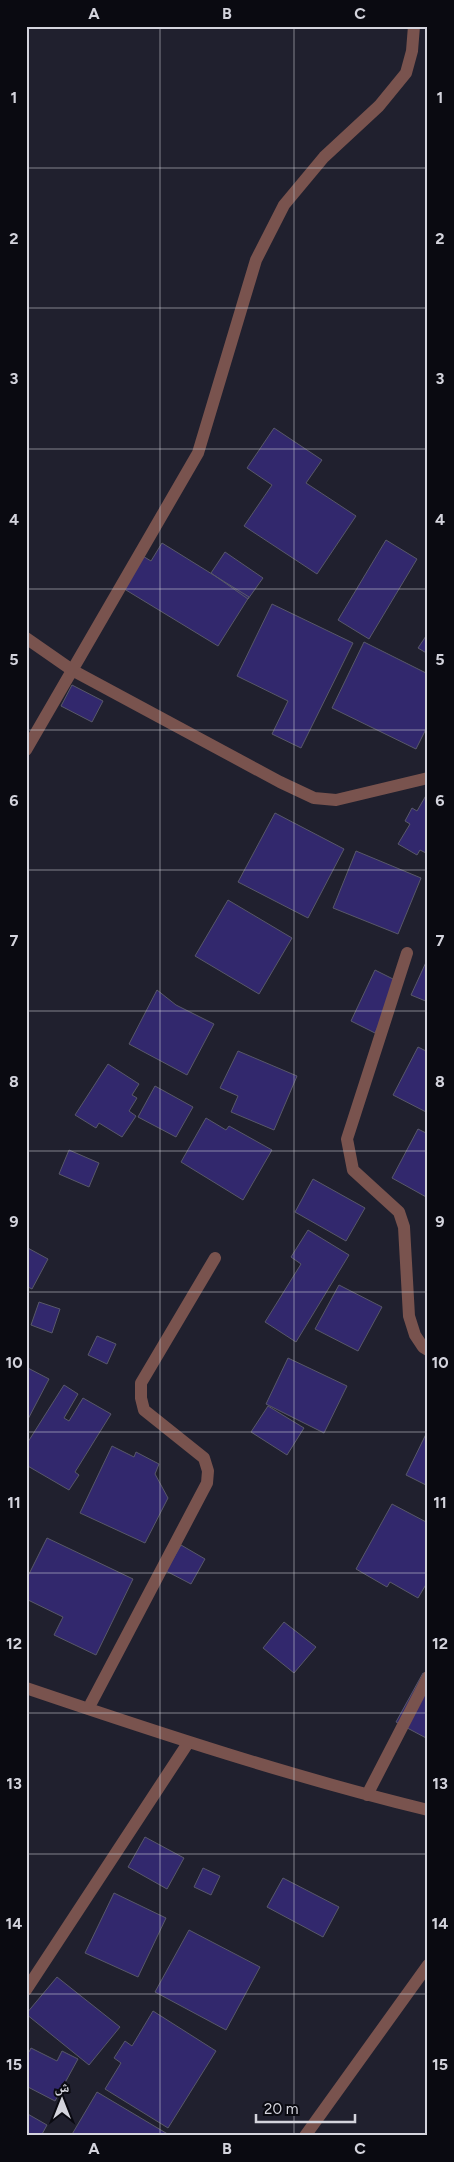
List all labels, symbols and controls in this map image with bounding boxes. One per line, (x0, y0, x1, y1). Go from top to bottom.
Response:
text: A (88, 4, 100, 23)
text: B (222, 4, 232, 23)
text: C (354, 4, 366, 23)
text: 1 (11, 88, 17, 107)
text: 1 (437, 88, 443, 107)
text: 2 (9, 229, 19, 248)
text: 2 (435, 229, 445, 248)
text: 3 (10, 369, 19, 388)
text: 3 (436, 369, 445, 388)
text: 4 (9, 510, 19, 529)
text: 4 (435, 510, 445, 529)
text: 5 (9, 650, 19, 669)
text: 5 (435, 650, 445, 669)
text: 6 (9, 791, 19, 810)
text: 6 (435, 791, 445, 810)
text: 7 (10, 931, 19, 950)
text: 7 (436, 931, 445, 950)
text: 8 (9, 1072, 19, 1091)
text: 8 (435, 1072, 445, 1091)
text: 9 (9, 1212, 19, 1231)
text: 9 (435, 1212, 445, 1231)
text: 10 (5, 1353, 23, 1372)
text: 10 (431, 1353, 449, 1372)
text: 11 (7, 1493, 21, 1512)
text: 11 (433, 1493, 447, 1512)
text: 12 (6, 1634, 22, 1653)
text: 12 (432, 1634, 448, 1653)
text: 13 (6, 1774, 22, 1793)
text: 13 (432, 1774, 448, 1793)
text: 14 (6, 1914, 22, 1933)
text: 14 (432, 1914, 448, 1933)
text: 15 (6, 2055, 22, 2074)
text: 15 (432, 2055, 448, 2074)
north arrow (38, 2074, 88, 2124)
text: ش (55, 2079, 70, 2096)
scale bar (256, 2092, 355, 2124)
text: 20 m (264, 2100, 298, 2118)
text: A (88, 2139, 100, 2158)
text: B (222, 2139, 232, 2158)
text: C (354, 2139, 366, 2158)

